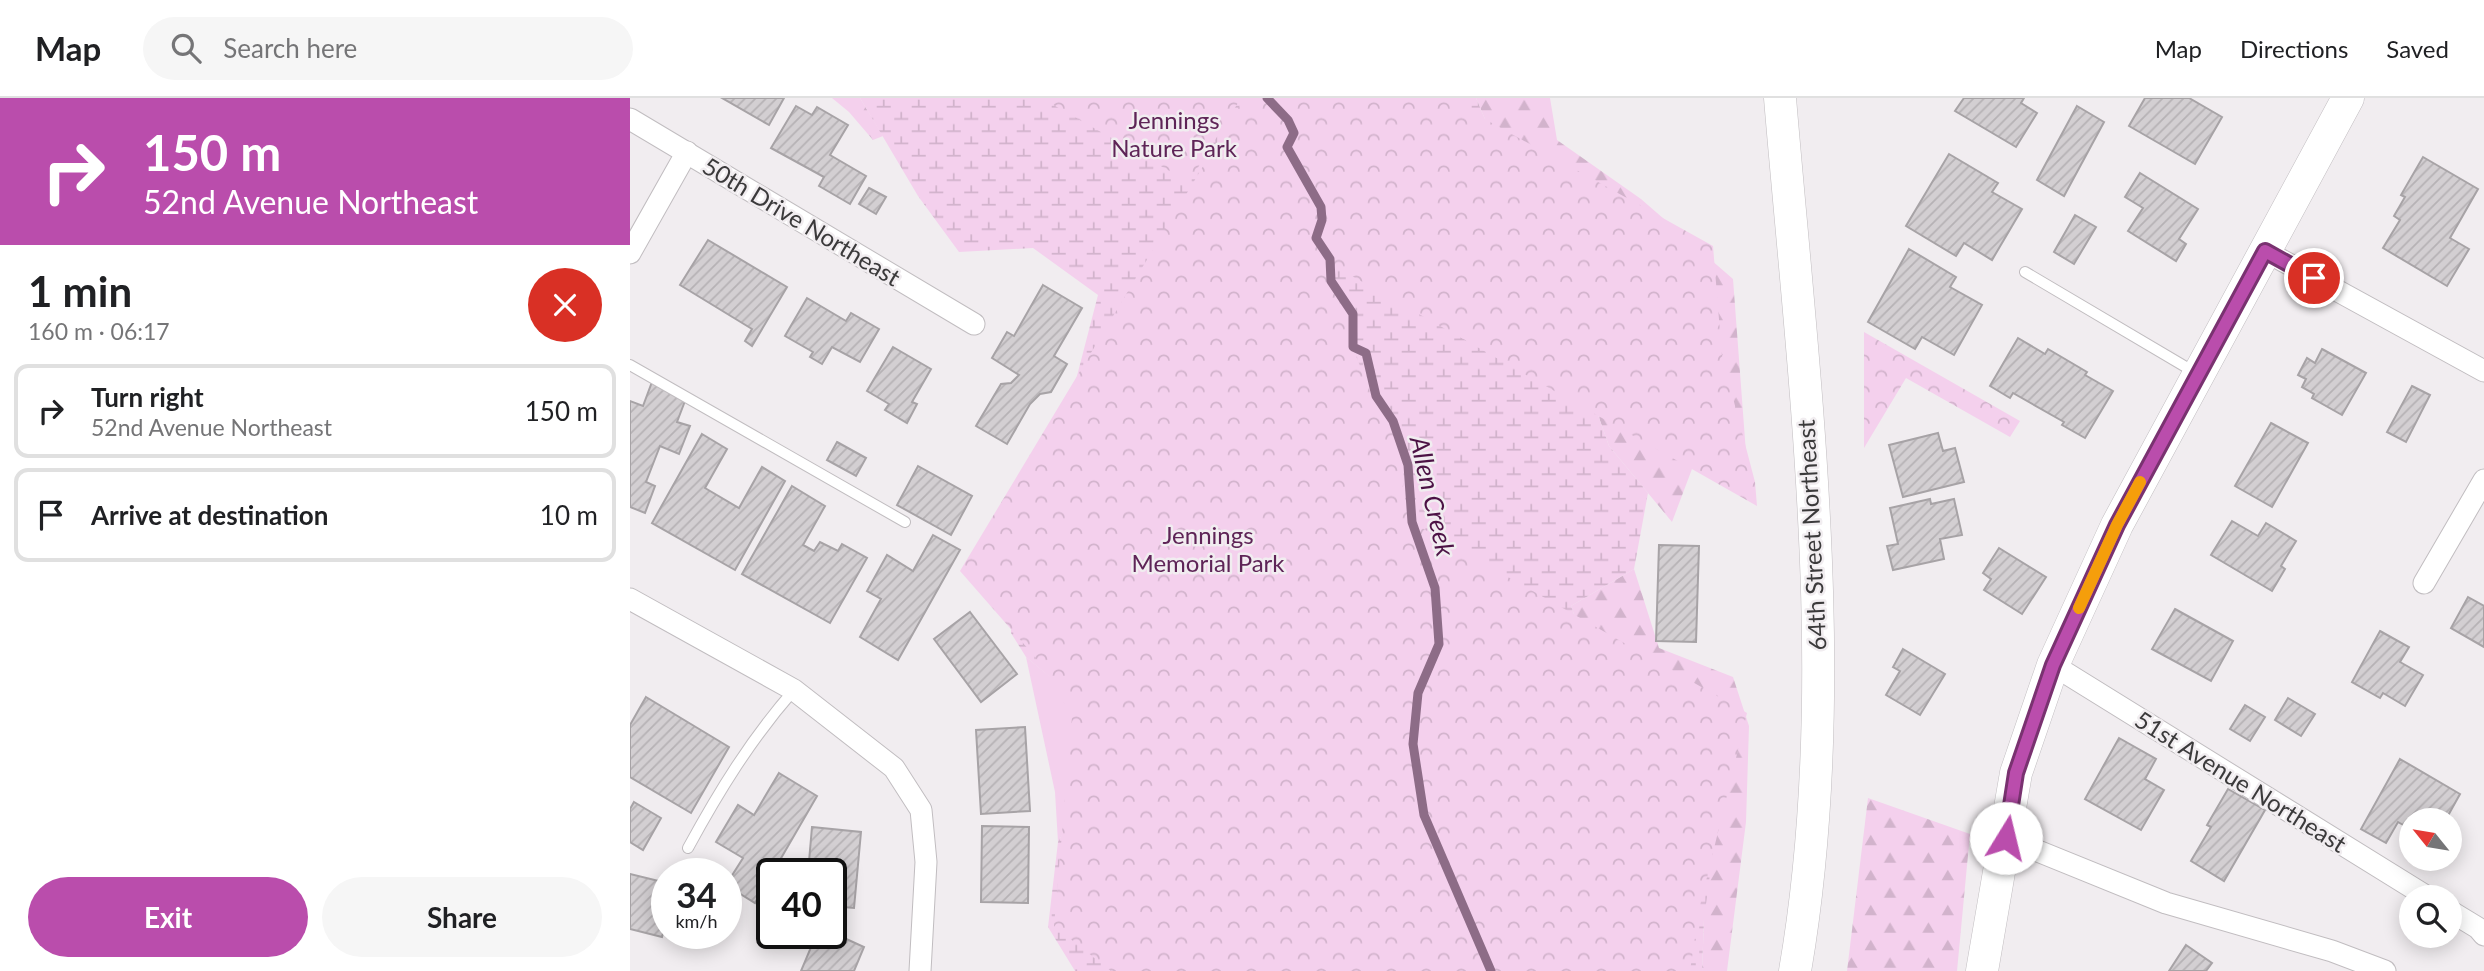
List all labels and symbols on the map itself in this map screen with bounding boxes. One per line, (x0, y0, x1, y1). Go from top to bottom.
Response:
park label: Jennings Nature Park (1111, 105, 1238, 162)
street label: 50th Drive Northeast (698, 151, 906, 292)
pin (2284, 248, 2344, 308)
street label: 64th Street Northeast (1790, 418, 1832, 651)
water label: Allen Creek (1403, 432, 1462, 560)
park label: Jennings Memorial Park (1131, 520, 1285, 577)
street label: 51st Avenue Northeast (2130, 704, 2352, 858)
position arrow (1969, 801, 2043, 875)
north arrow (2399, 808, 2462, 872)
speed limit sign: 40 (756, 858, 847, 949)

